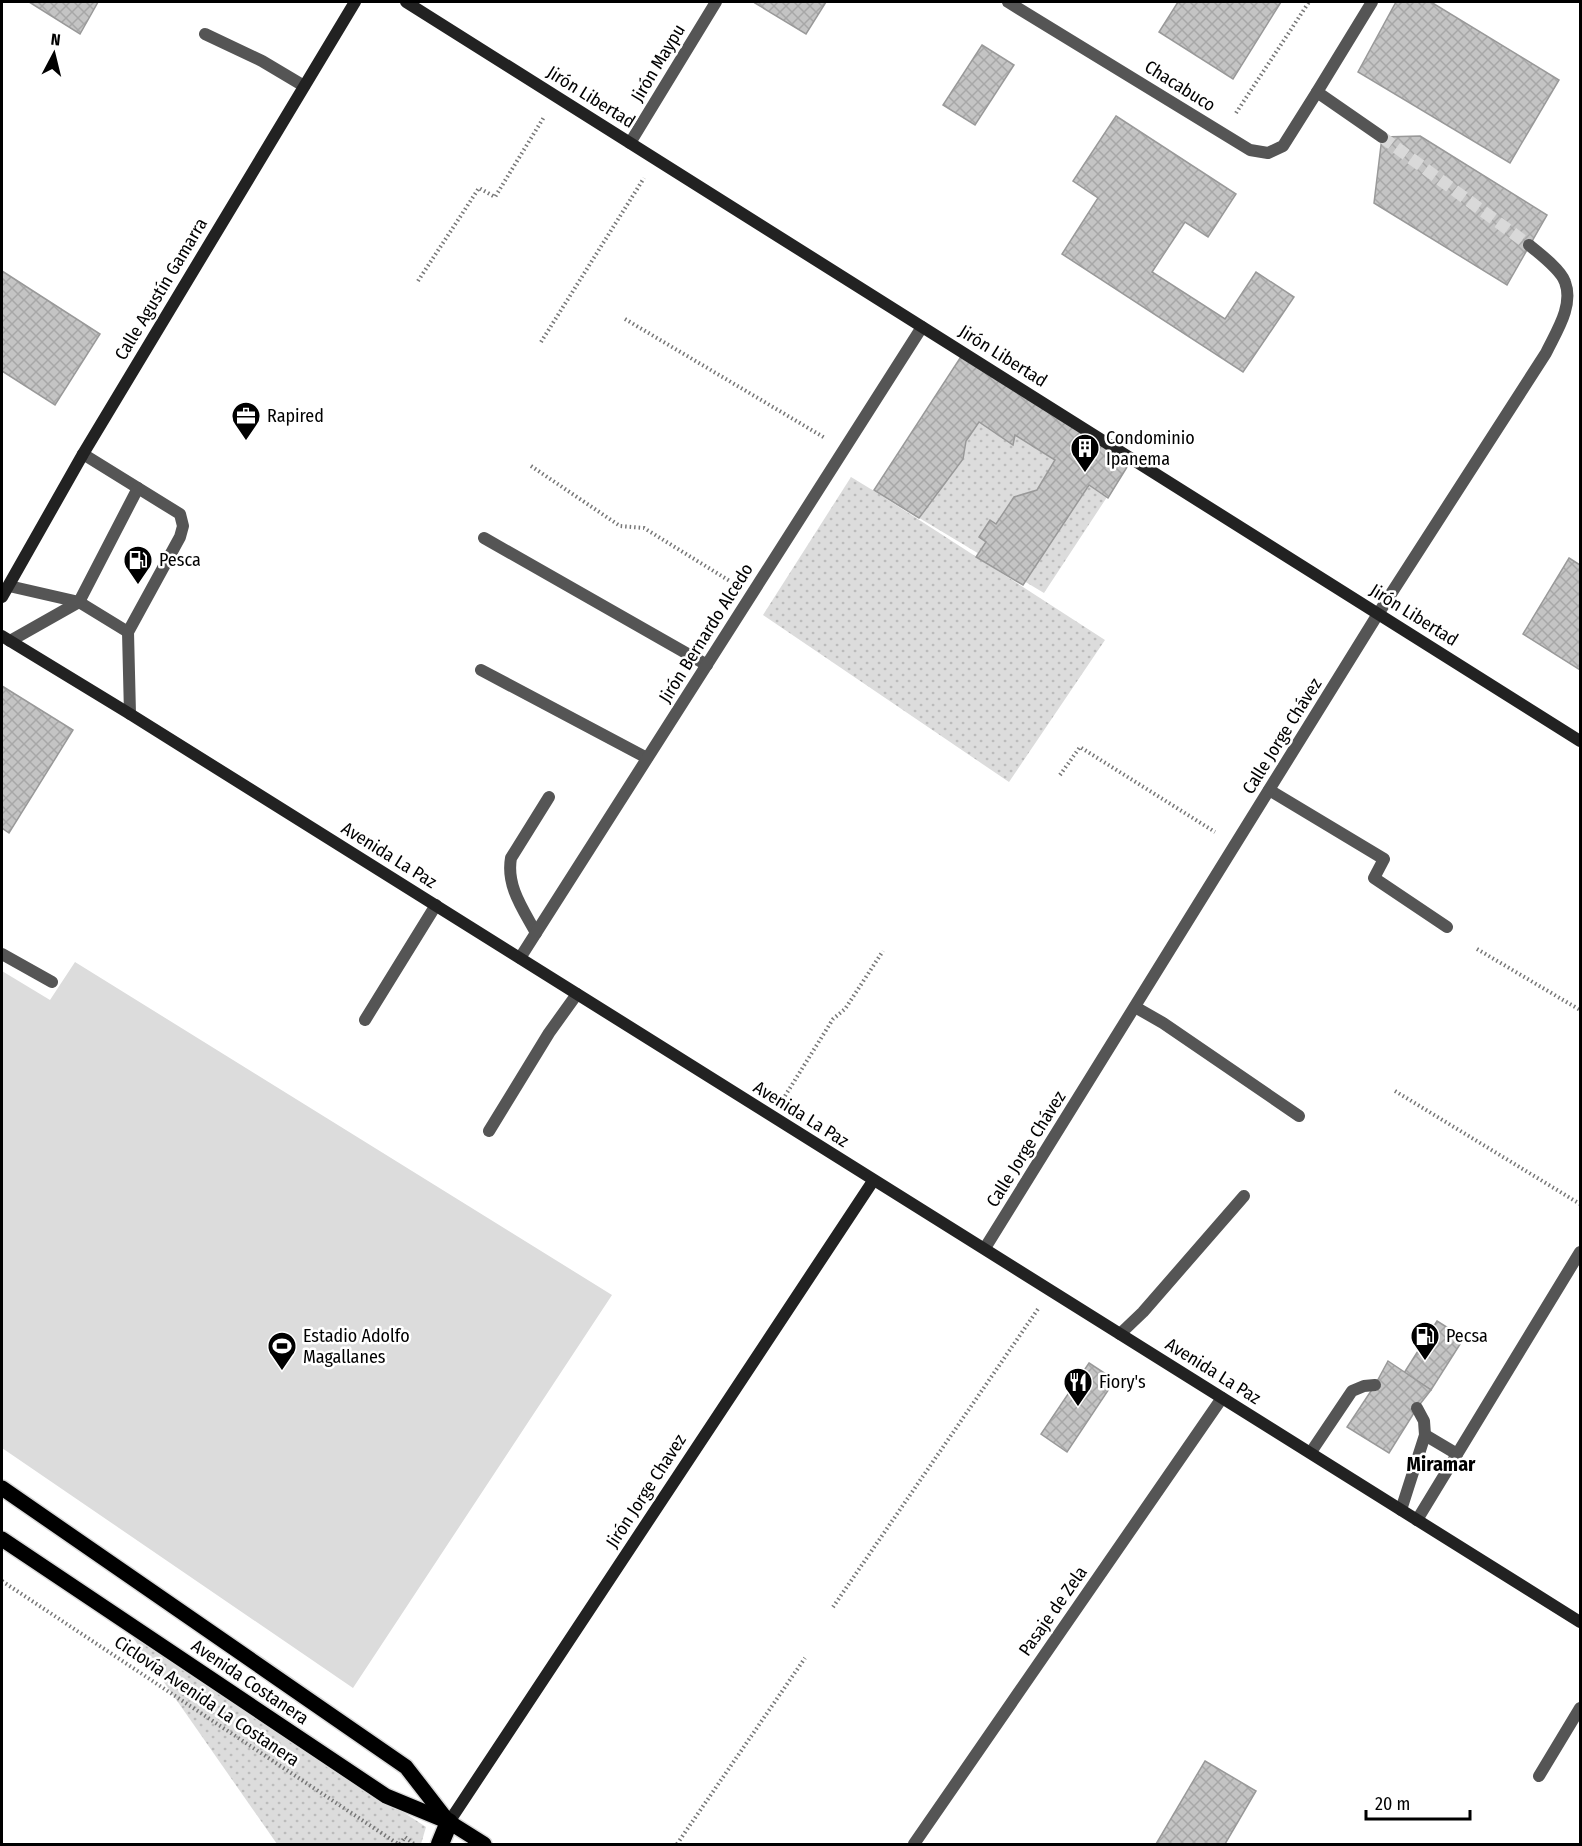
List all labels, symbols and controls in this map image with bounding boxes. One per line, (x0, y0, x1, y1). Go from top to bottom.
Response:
street label: Jirón Maypu (626, 20, 690, 106)
north arrow (24, 24, 84, 84)
text: N (50, 30, 62, 50)
street label: Chacabuco (1140, 56, 1220, 116)
street label: Jirón Libertad (543, 61, 639, 133)
street label: Calle Agustín Gamarra (110, 214, 212, 364)
street label: Jirón Libertad (955, 320, 1051, 392)
office icon: Rapired (230, 400, 262, 442)
place label: Rapired (267, 405, 324, 427)
place label: Condominio Ipanema (1106, 427, 1195, 470)
building icon: Condominio Ipanema (1069, 432, 1101, 474)
fuel station icon: Pesca (122, 544, 154, 586)
place label: Pesca (159, 549, 201, 571)
street label: Jirón Bernardo Alcedo (654, 559, 758, 707)
street label: Jirón Libertad (1366, 579, 1462, 651)
street label: Calle Jorge Chávez (1238, 674, 1326, 798)
street label: Avenida La Paz (337, 817, 441, 893)
street label: Avenida La Paz (749, 1076, 853, 1152)
street label: Calle Jorge Chávez (982, 1087, 1070, 1211)
fuel station icon: Pecsa (1409, 1320, 1441, 1362)
place label: Estadio Adolfo Magallanes (303, 1325, 410, 1368)
place label: Pecsa (1446, 1325, 1488, 1347)
sports icon: Estadio Adolfo Magallanes (266, 1330, 298, 1372)
street label: Avenida La Paz (1161, 1333, 1265, 1409)
restaurant icon: Fiory's (1062, 1366, 1094, 1408)
place label: Fiory's (1099, 1371, 1146, 1393)
street label: Jirón Jorge Chavez (601, 1430, 691, 1552)
district label: Miramar (1407, 1452, 1476, 1476)
street label: Pasaje de Zela (1014, 1562, 1092, 1660)
street label: Ciclovía Avenida La Costanera (110, 1631, 304, 1771)
street label: Avenida Costanera (187, 1635, 313, 1729)
scale bar (1366, 1783, 1470, 1821)
text: 20 m (1375, 1793, 1410, 1815)

